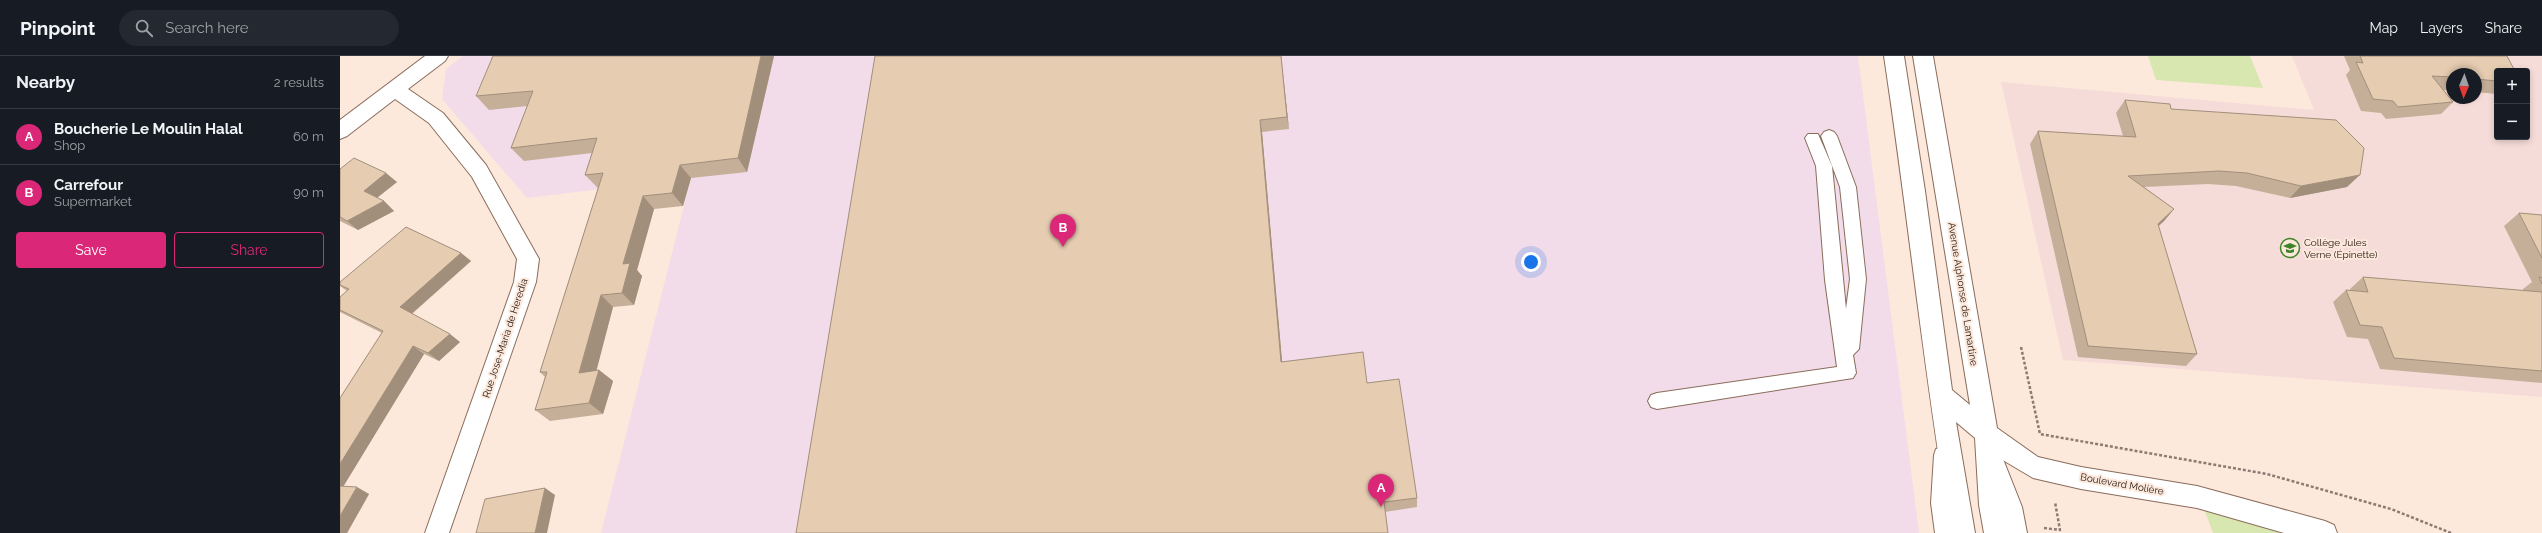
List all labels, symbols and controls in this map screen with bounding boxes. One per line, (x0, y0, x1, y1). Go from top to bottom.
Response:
search box (119, 10, 399, 46)
text: Pinpoint (20, 17, 95, 39)
icon: search (133, 17, 155, 39)
text: Search here (165, 19, 249, 37)
text: Map (2370, 20, 2398, 36)
text: Layers (2420, 20, 2463, 36)
text: Share (2485, 20, 2522, 36)
north arrow (2446, 68, 2482, 104)
map controls (2494, 68, 2530, 140)
button: + (2494, 68, 2530, 104)
text: Nearby (16, 72, 75, 92)
text: 2 results (274, 75, 324, 90)
button: − (2494, 104, 2530, 140)
text: Boucherie Le Moulin Halal (54, 120, 243, 138)
text: A (25, 129, 33, 144)
text: 60 m (293, 129, 324, 144)
text: Shop (54, 138, 85, 153)
text: Carrefour (54, 176, 123, 194)
text: B (25, 185, 33, 200)
text: 90 m (293, 185, 324, 200)
text: Supermarket (54, 194, 132, 209)
pin: B (1050, 214, 1076, 247)
street label: Avenue Alphonse de Lamartine (1946, 221, 1980, 367)
button: Save (16, 232, 166, 268)
button: Share (174, 232, 324, 268)
school or university icon: Collège Jules Verne (Épinette) (2279, 237, 2301, 259)
place label: Collège Jules Verne (Épinette) (2304, 237, 2378, 260)
your location (1521, 252, 1541, 272)
street label: Rue Jose-Maria de Heredia (480, 277, 530, 399)
street label: Boulevard Molière (2079, 471, 2165, 497)
pin: A (1368, 474, 1394, 507)

